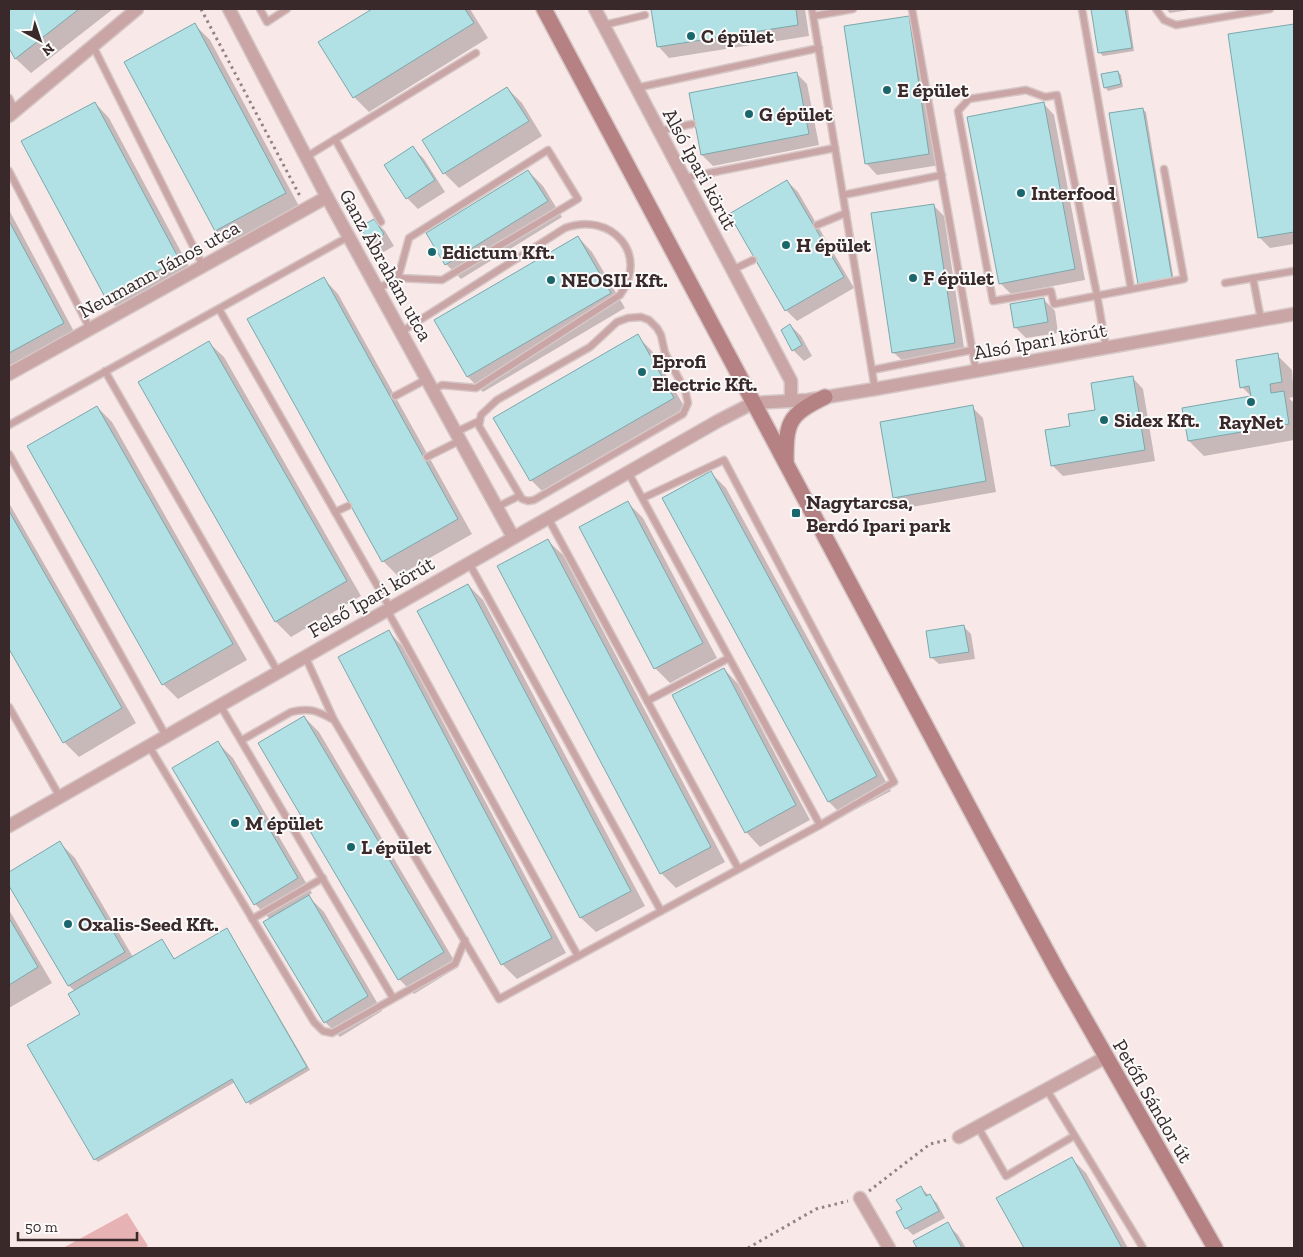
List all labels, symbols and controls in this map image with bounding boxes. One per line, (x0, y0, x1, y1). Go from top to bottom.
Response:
north arrow (15, 15, 65, 65)
place label: C épület (701, 24, 775, 48)
marker: C épület (685, 30, 697, 42)
text: N (38, 40, 58, 60)
place label: E épület (897, 78, 970, 102)
marker: E épület (881, 84, 893, 96)
place label: G épület (759, 102, 834, 126)
street label: Alsó Ipari körút (658, 104, 742, 235)
marker: G épület (743, 108, 755, 120)
place label: Interfood (1031, 181, 1116, 205)
street label: Ganz Ábrahám utca (334, 185, 438, 345)
marker: Interfood (1015, 187, 1027, 199)
street label: Neumann János utca (75, 215, 244, 323)
place label: H épület (796, 233, 872, 257)
marker: H épület (780, 239, 792, 251)
place label: Edictum Kft. (442, 240, 554, 264)
marker: Edictum Kft. (426, 246, 438, 258)
place label: F épület (923, 266, 995, 290)
place label: NEOSIL Kft. (561, 268, 668, 292)
marker: F épület (907, 272, 919, 284)
marker: NEOSIL Kft. (545, 274, 557, 286)
street label: Alsó Ipari körút (972, 317, 1109, 364)
place label: Eprofi Electric Kft. (652, 349, 757, 396)
marker: Eprofi Electric Kft. (636, 366, 648, 378)
marker: RayNet (1245, 396, 1257, 408)
place label: Sidex Kft. (1114, 408, 1200, 432)
place label: RayNet (1219, 410, 1284, 434)
marker: Sidex Kft. (1098, 414, 1110, 426)
place label: Nagytarcsa, Berdó Ipari park (806, 490, 951, 537)
marker: Nagytarcsa, Berdó Ipari park (790, 507, 802, 519)
street label: Felső Ipari körút (304, 551, 439, 643)
place label: M épület (245, 811, 324, 835)
marker: M épület (229, 817, 241, 829)
place label: L épület (361, 835, 433, 859)
marker: L épület (345, 841, 357, 853)
place label: Oxalis-Seed Kft. (78, 912, 219, 936)
marker: Oxalis-Seed Kft. (62, 918, 74, 930)
street label: Petőfi Sándor út (1108, 1035, 1198, 1167)
scale bar (18, 1210, 136, 1242)
text: 50 m (25, 1218, 58, 1236)

